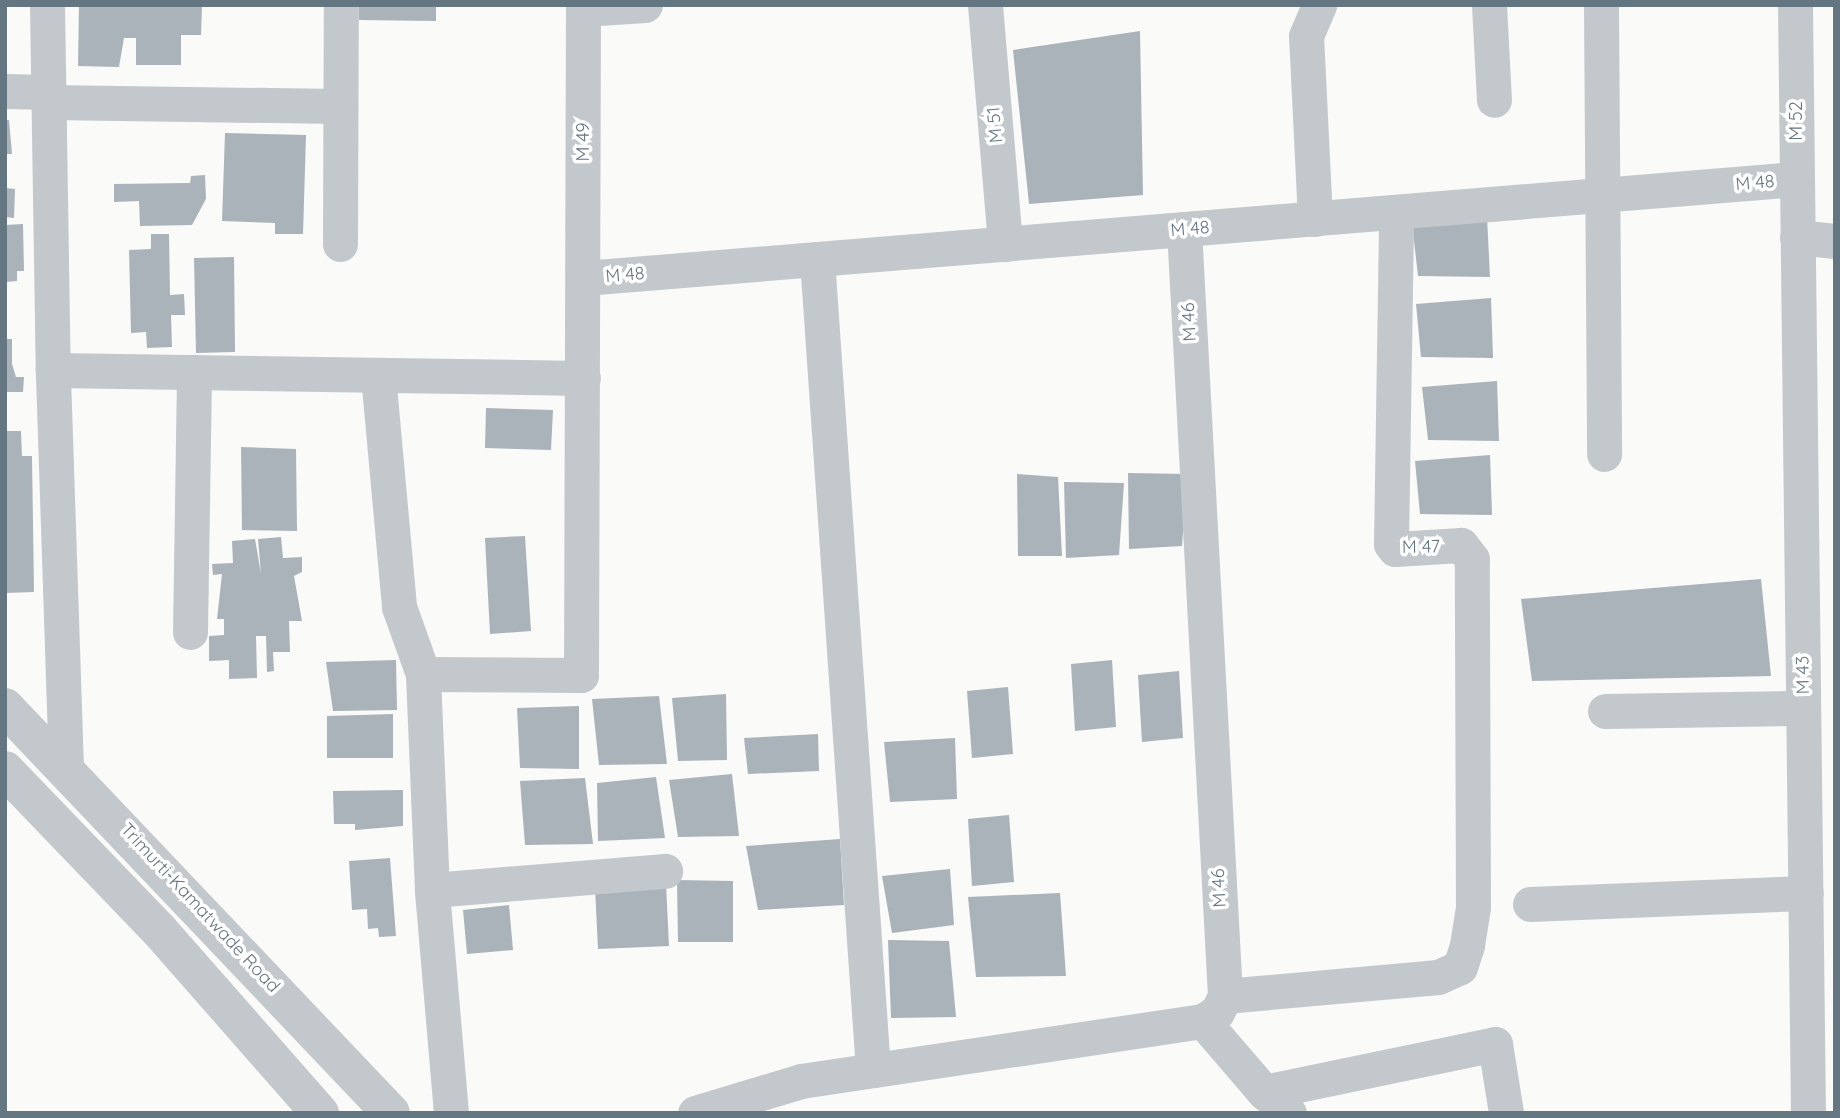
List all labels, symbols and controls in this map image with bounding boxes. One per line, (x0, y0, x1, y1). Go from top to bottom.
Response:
street label: M 52 (1785, 101, 1807, 141)
street label: M 51 (983, 106, 1007, 144)
street label: M 49 (572, 123, 594, 161)
street label: M 48 (1735, 171, 1775, 195)
street label: M 48 (1170, 217, 1210, 241)
street label: M 48 (605, 263, 645, 287)
street label: M 46 (1177, 302, 1201, 342)
street label: M 47 (1402, 536, 1440, 558)
street label: M 43 (1792, 655, 1814, 695)
street label: Trimurti-Kamatwade Road (116, 819, 284, 997)
street label: M 46 (1207, 868, 1231, 908)

